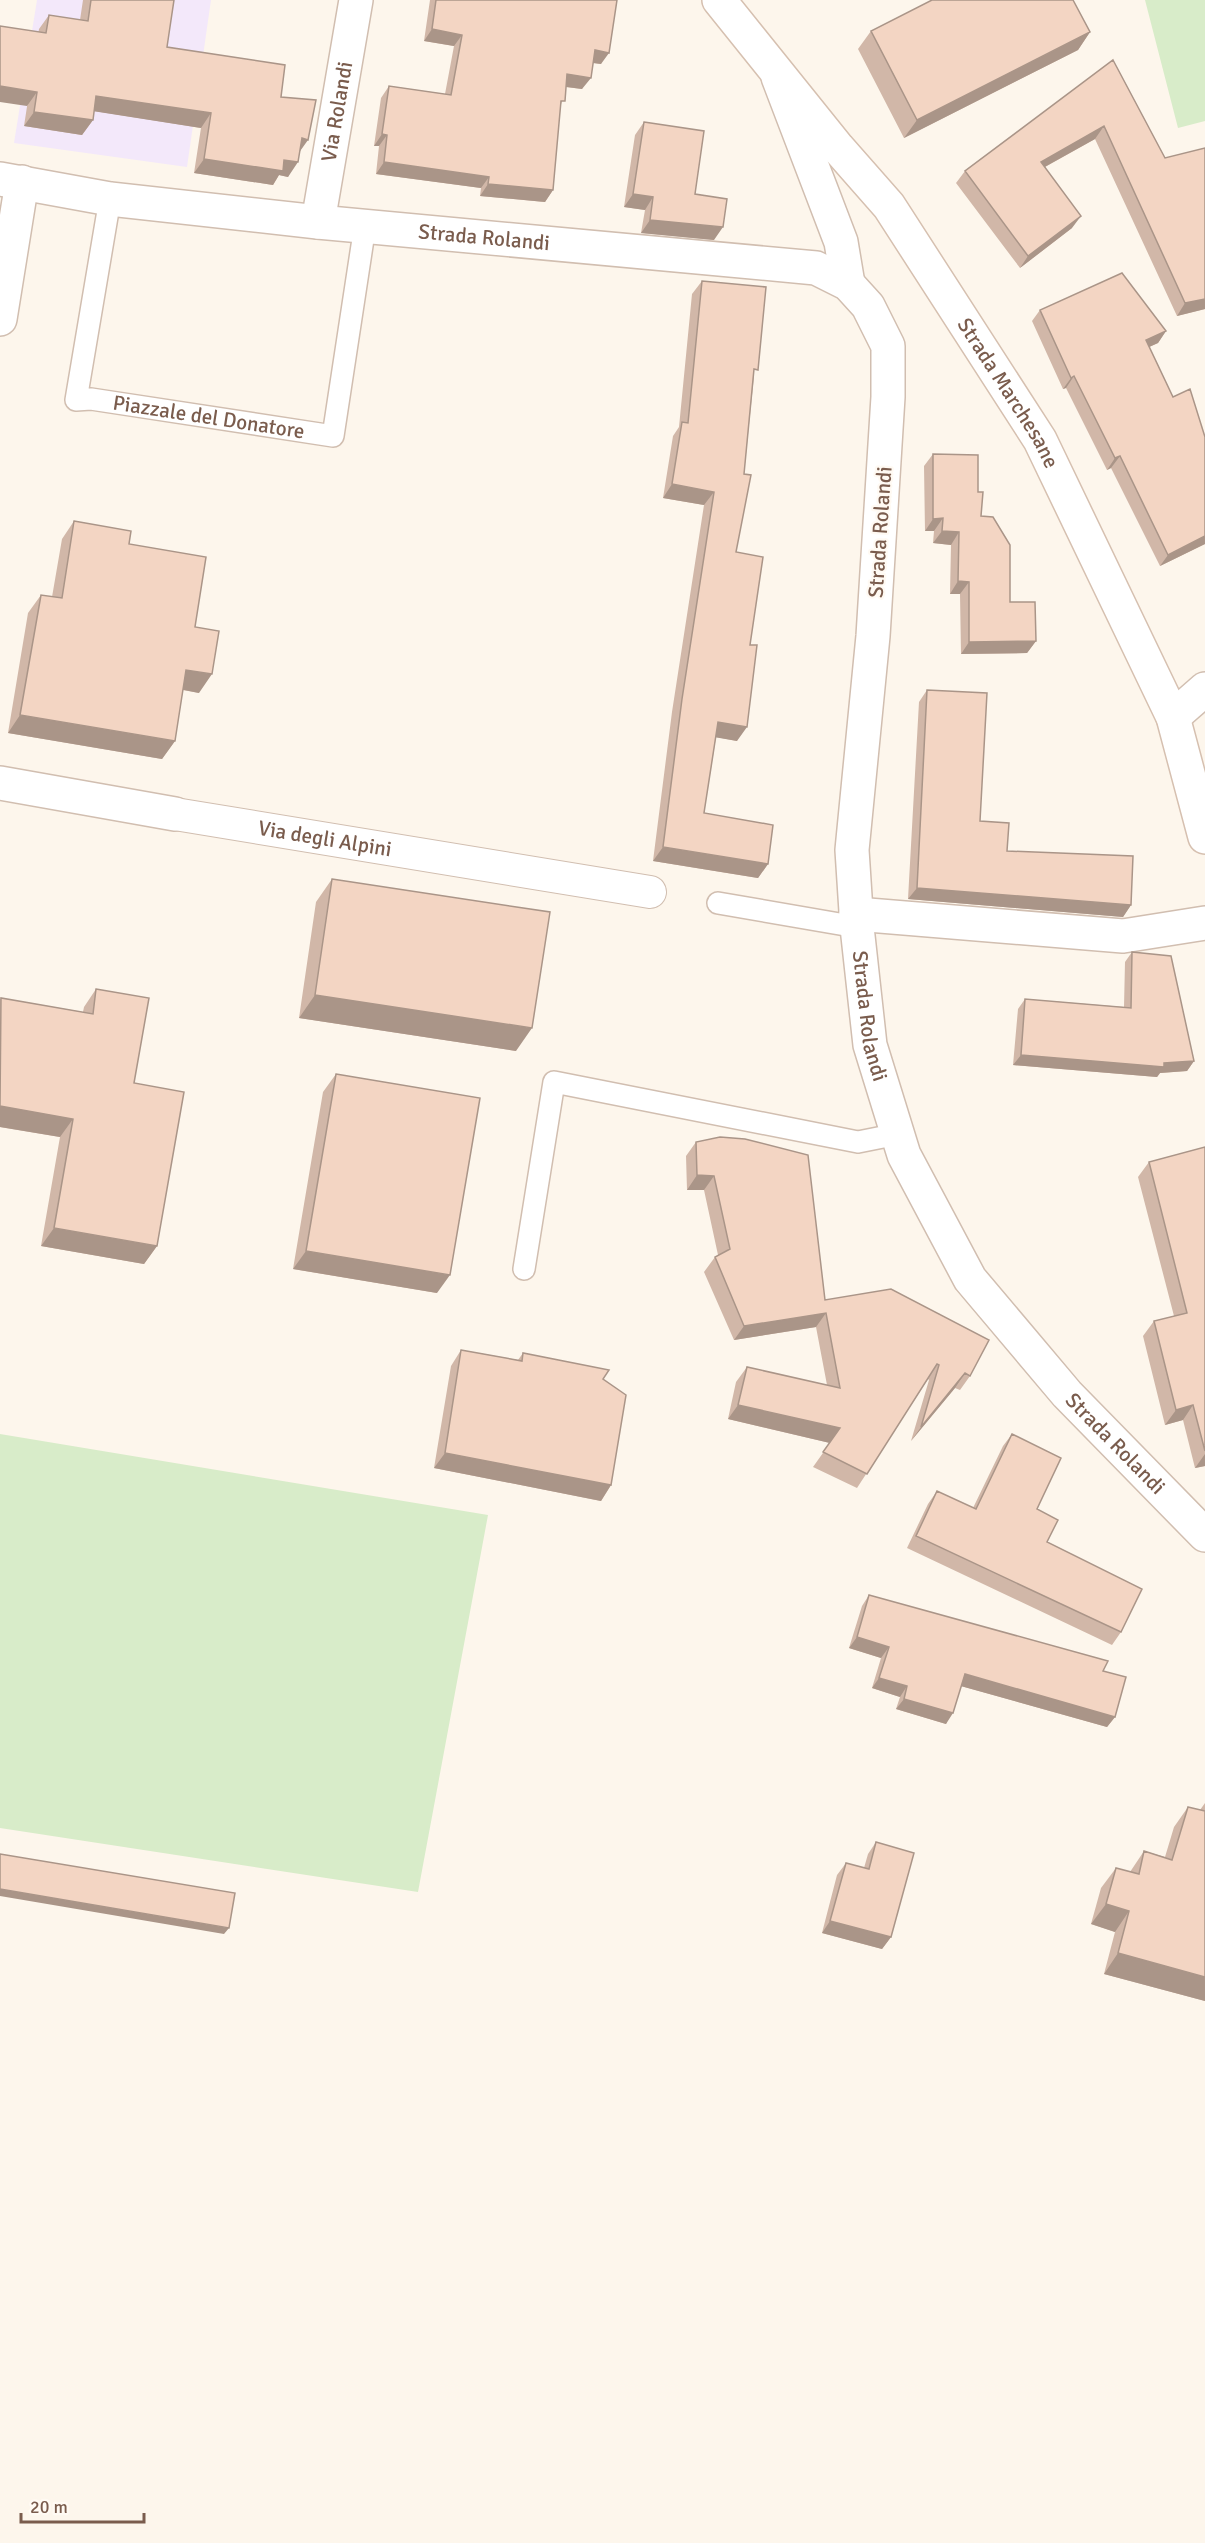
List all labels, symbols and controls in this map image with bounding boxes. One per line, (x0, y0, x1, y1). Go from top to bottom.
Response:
street label: Via Rolandi (316, 59, 358, 164)
street label: Strada Rolandi (417, 218, 551, 256)
street label: Strada Marchesane (952, 313, 1064, 472)
street label: Piazzale del Donatore (111, 390, 306, 444)
street label: Strada Rolandi (862, 465, 898, 599)
street label: Via degli Alpini (256, 815, 394, 862)
street label: Strada Rolandi (847, 949, 893, 1084)
street label: Strada Rolandi (1060, 1387, 1171, 1500)
scale bar (21, 2486, 144, 2524)
text: 20 m (30, 2496, 68, 2518)

